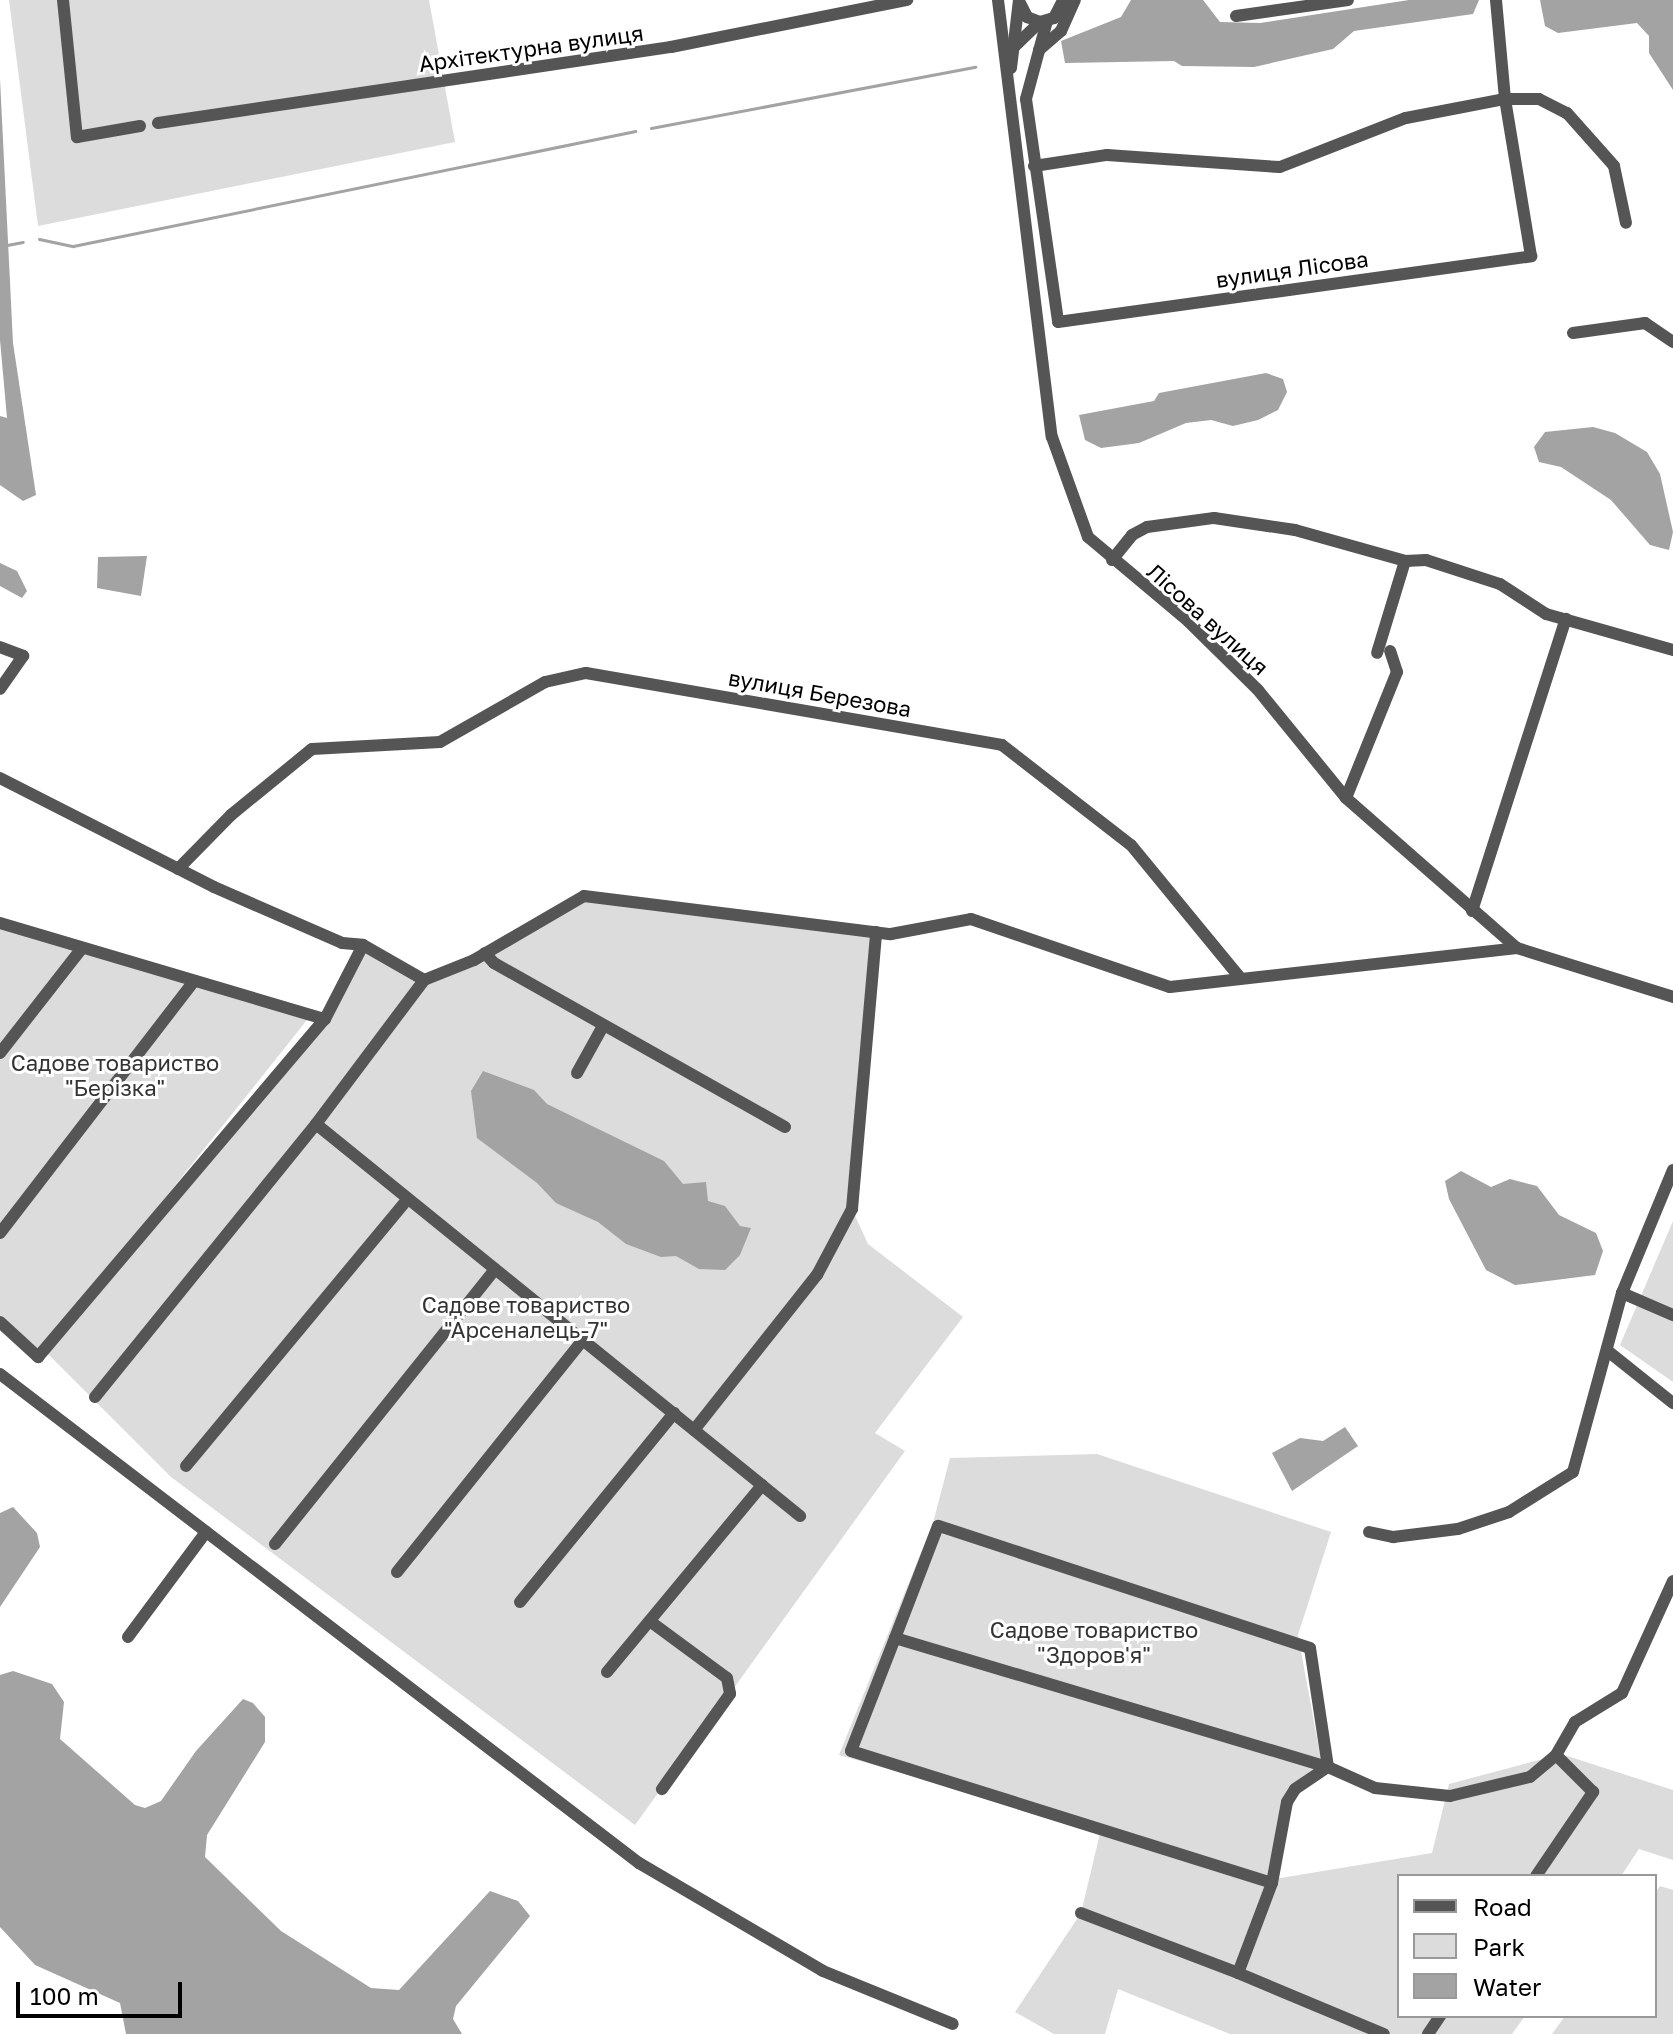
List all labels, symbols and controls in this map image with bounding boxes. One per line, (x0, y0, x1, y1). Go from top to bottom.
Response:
street label: Архітектурна вулиця (417, 19, 645, 77)
street label: вулиця Лісова (1214, 245, 1370, 293)
street label: Лісова вулиця (1142, 558, 1274, 680)
street label: вулиця Березова (726, 664, 914, 722)
park label: Садове товариство "Берізка" (11, 1049, 219, 1100)
park label: Садове товариство "Арсеналець-7" (422, 1291, 630, 1342)
park label: Садове товариство "Здоров'я" (990, 1616, 1198, 1668)
legend (1397, 1874, 1657, 2018)
text: Road (1473, 1892, 1532, 1921)
text: Park (1473, 1932, 1525, 1961)
scale bar (20, 1966, 186, 2016)
text: Water (1473, 1972, 1541, 2001)
text: 100 m (30, 1981, 99, 2010)

